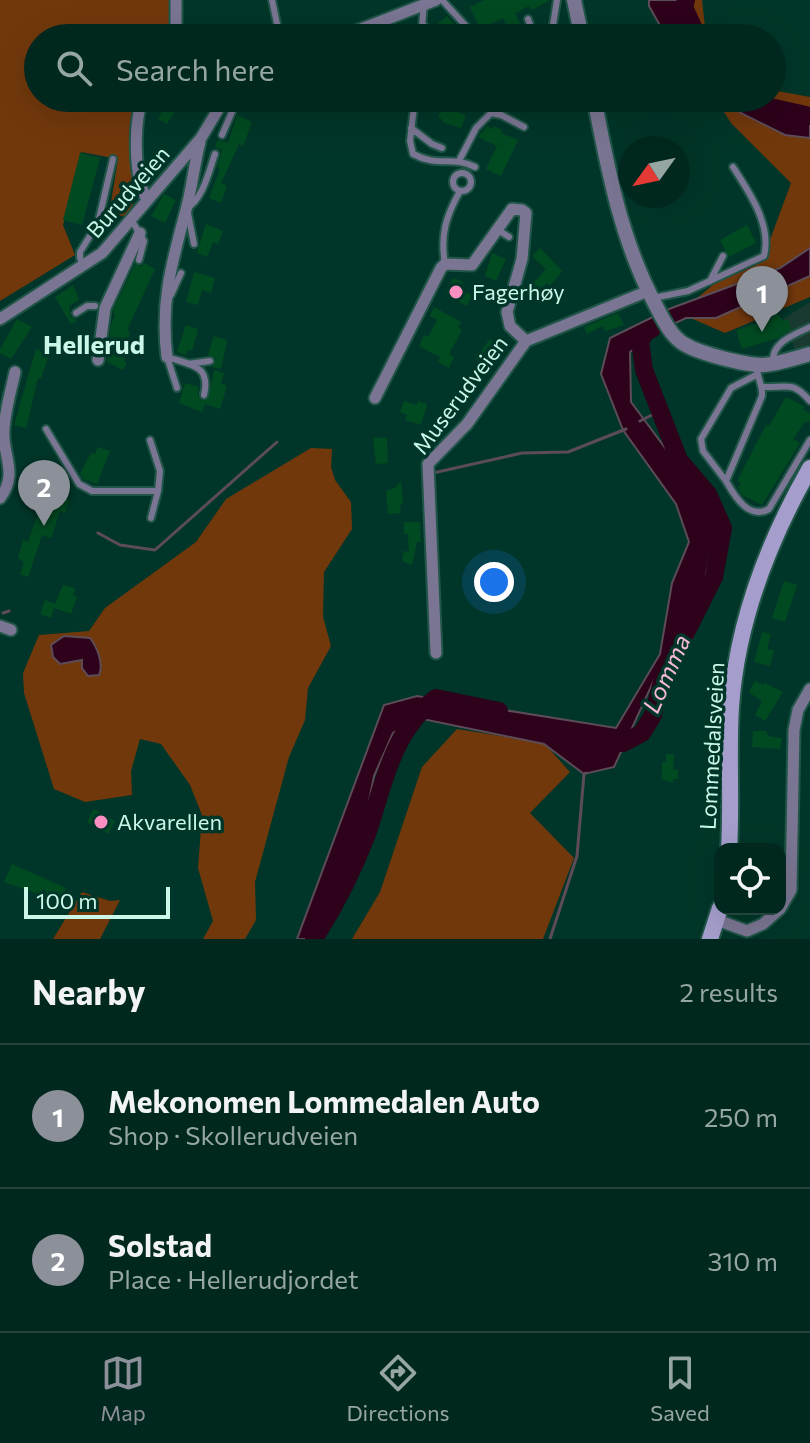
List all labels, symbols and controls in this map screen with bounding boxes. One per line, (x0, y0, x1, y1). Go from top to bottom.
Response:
search box (24, 24, 786, 112)
icon: search (52, 46, 96, 90)
text: Search here (116, 50, 275, 87)
north arrow (618, 136, 690, 208)
street label: Burudveien (80, 140, 175, 243)
pin: 1 (736, 266, 788, 332)
place label: Fagerhøy (472, 278, 565, 305)
marker: Fagerhøy (447, 283, 465, 301)
district label: Hellerud (43, 328, 145, 359)
street label: Muserudveien (406, 330, 513, 459)
pin: 2 (18, 460, 70, 526)
your location (474, 562, 514, 602)
water label: Lomma (636, 630, 696, 717)
street label: Lommedalsveien (694, 662, 729, 830)
place label: Akvarellen (117, 808, 222, 835)
marker: Akvarellen (92, 813, 110, 831)
map controls (714, 843, 786, 915)
button: locate (714, 843, 786, 915)
scale bar (24, 883, 170, 919)
text: 100 m (36, 887, 98, 914)
text: Nearby (32, 970, 146, 1012)
text: 2 results (680, 976, 778, 1007)
text: Mekonomen Lommedalen Auto (108, 1082, 540, 1119)
text: 1 (52, 1101, 64, 1132)
text: 250 m (704, 1101, 778, 1132)
text: Shop · Skollerudveien (108, 1119, 358, 1150)
text: Solstad (108, 1226, 212, 1263)
text: 2 (51, 1245, 65, 1276)
text: 310 m (707, 1245, 778, 1276)
text: Place · Hellerudjordet (108, 1263, 359, 1294)
tab: Map (100, 1351, 146, 1426)
tab: Directions (346, 1351, 450, 1426)
tab: Saved (650, 1351, 710, 1426)

